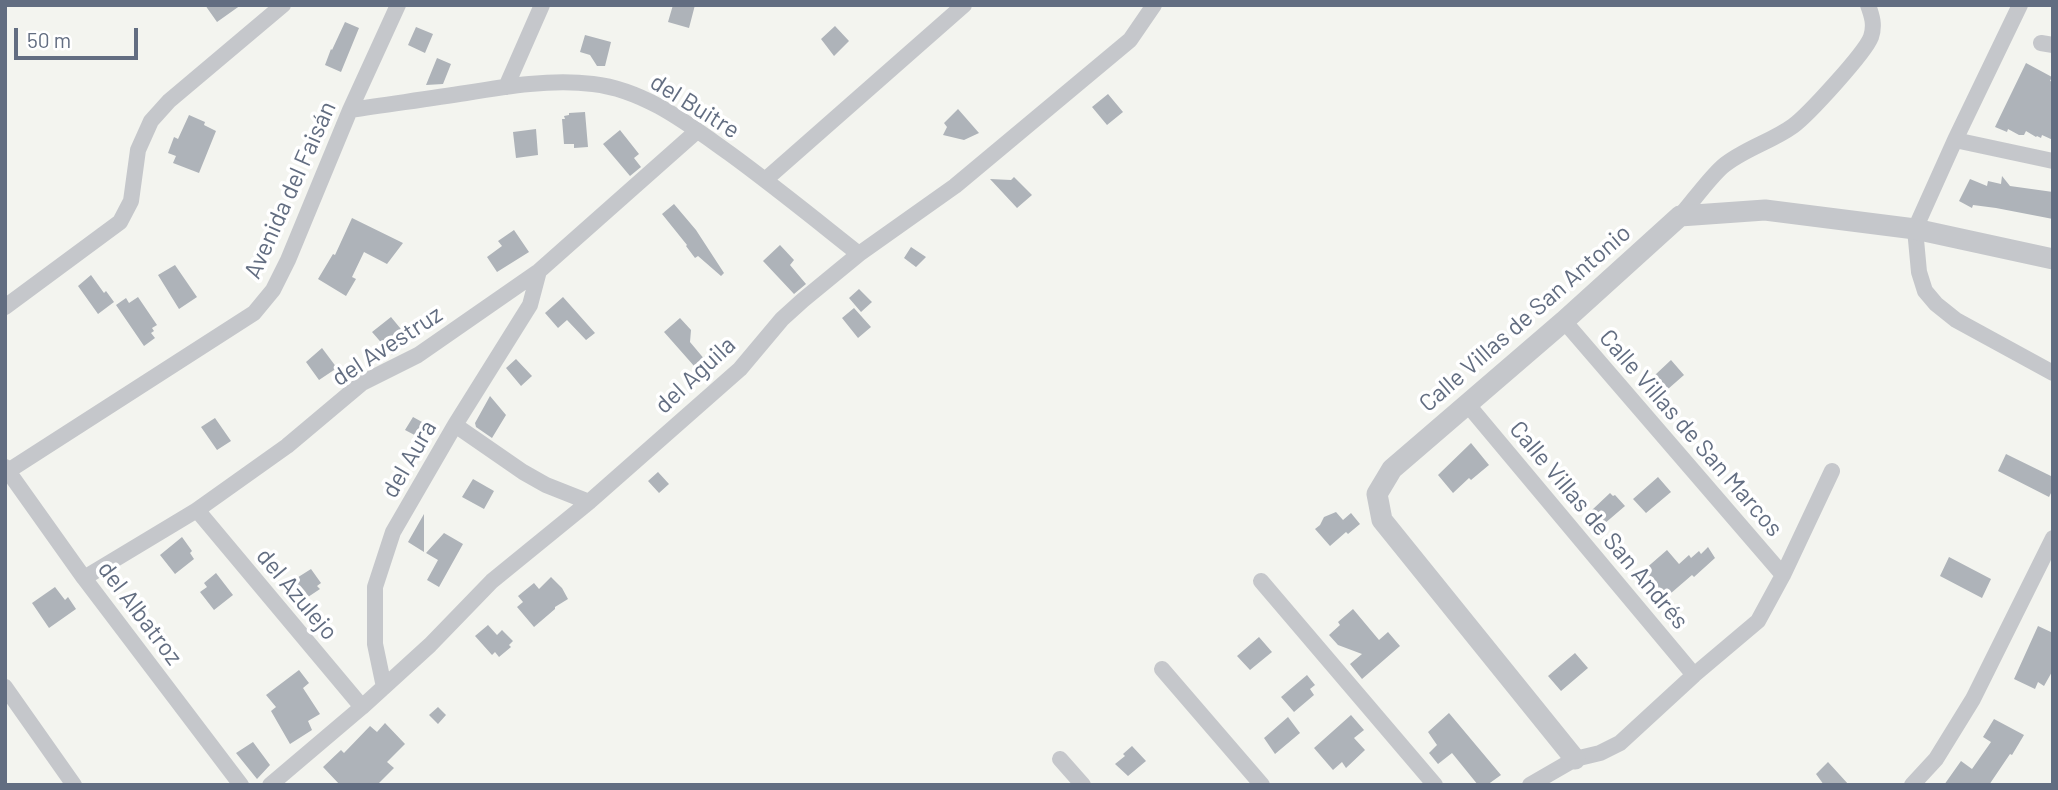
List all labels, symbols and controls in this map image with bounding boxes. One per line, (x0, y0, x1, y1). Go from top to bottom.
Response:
scale bar (18, 14, 142, 58)
text: 50 m (27, 27, 71, 52)
street label: del Buitre (645, 67, 745, 145)
street label: Avenida del Faisán (238, 97, 342, 283)
street label: Calle Villas de San Antonio (1413, 218, 1637, 418)
street label: del Avestruz (326, 300, 448, 392)
street label: Calle Villas de San Marcos (1593, 324, 1789, 542)
street label: del Aguila (649, 330, 741, 420)
street label: del Aura (375, 415, 443, 503)
street label: Calle Villas de San Andrés (1503, 415, 1695, 635)
street label: del Azulejo (250, 542, 344, 646)
street label: del Albatroz (92, 555, 188, 671)

